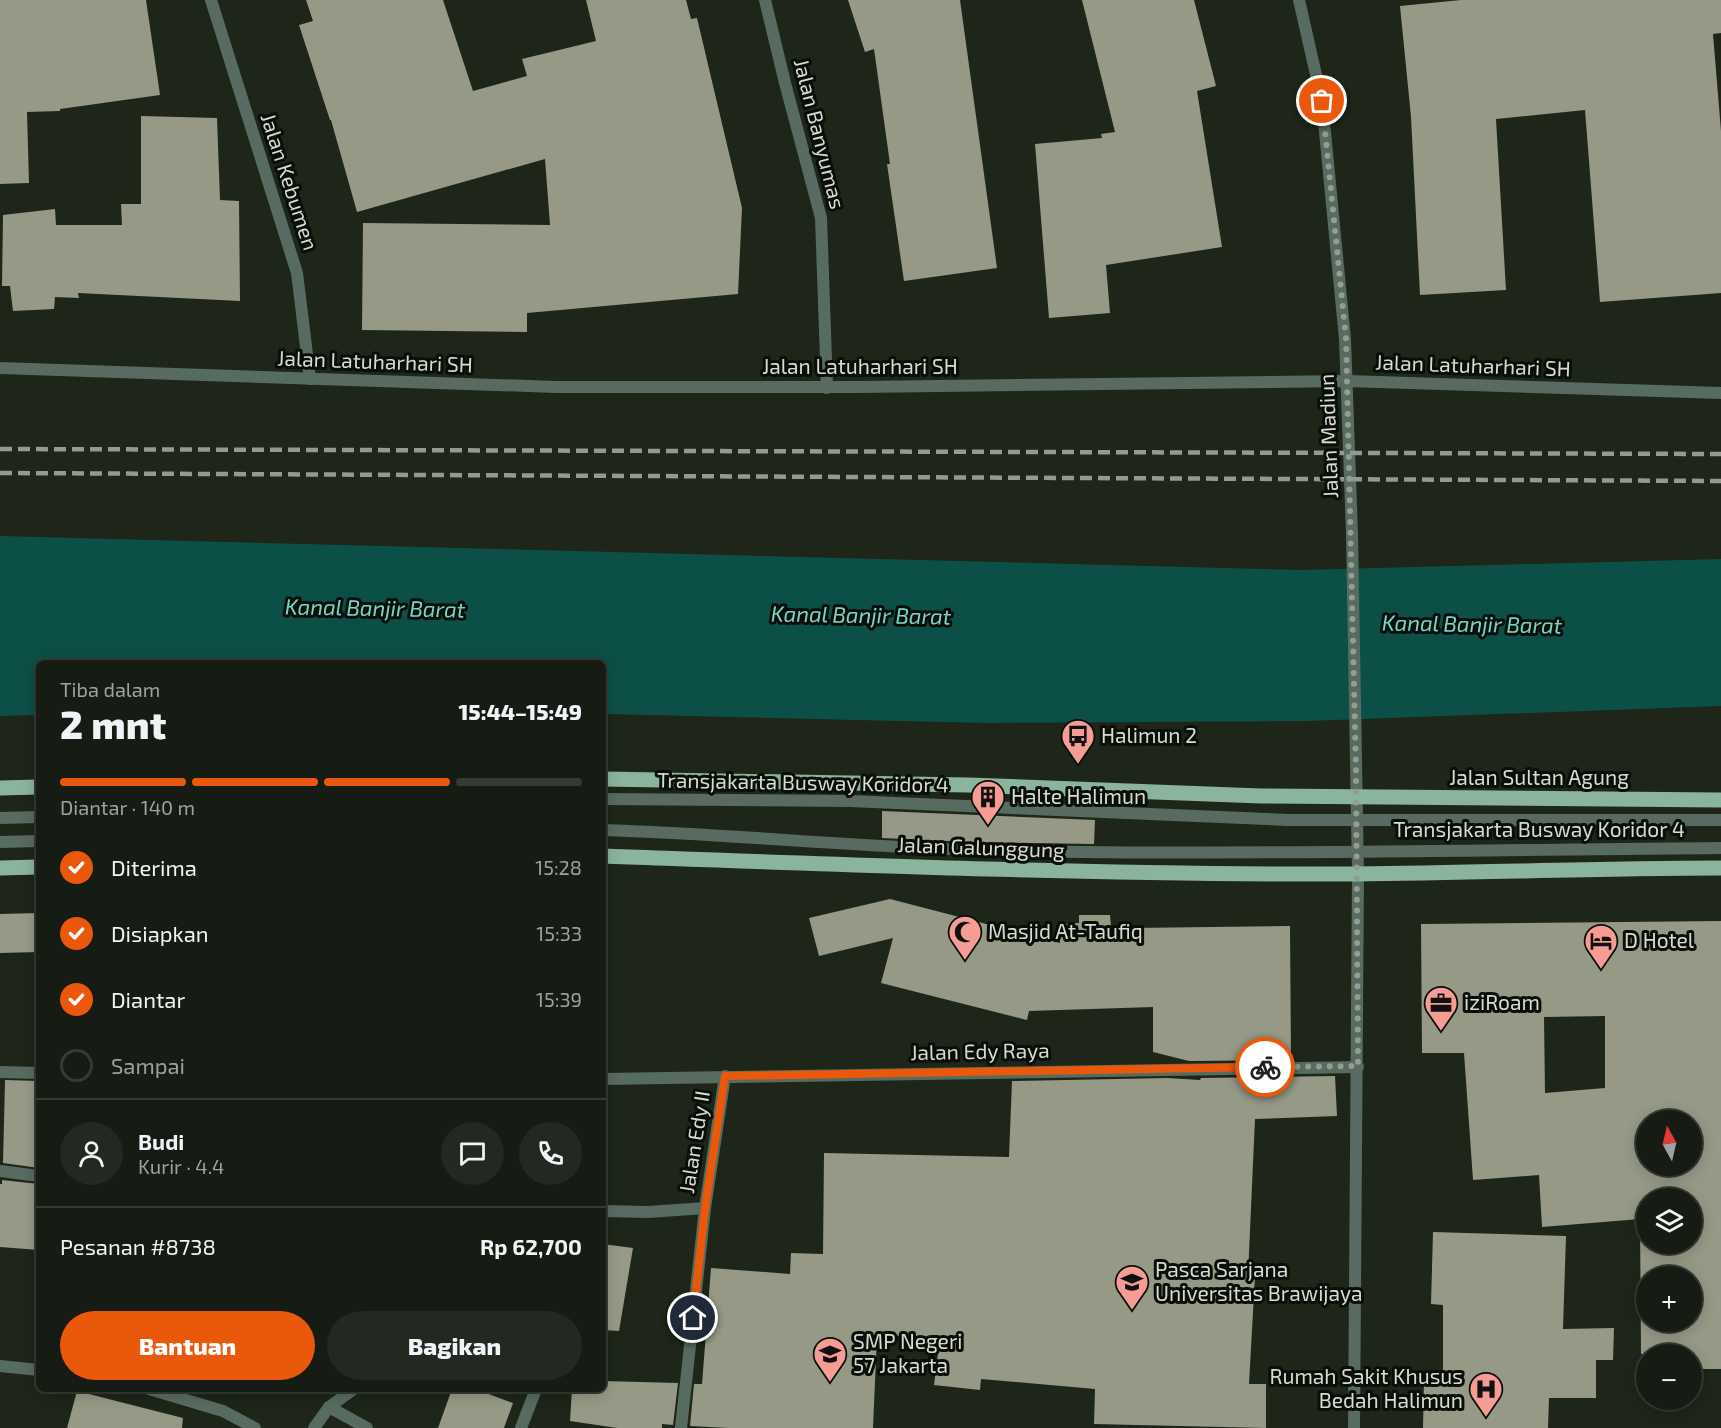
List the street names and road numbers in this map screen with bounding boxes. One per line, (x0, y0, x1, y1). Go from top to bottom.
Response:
street label: Jalan Banyumas (790, 56, 851, 211)
street label: Jalan Kebumen (257, 110, 324, 253)
street label: Jalan Latuharhari SH (277, 345, 473, 376)
street label: Jalan Latuharhari SH (1375, 349, 1571, 380)
street label: Jalan Latuharhari SH (762, 353, 958, 378)
street label: Jalan Madiun (1313, 373, 1342, 499)
street label: Jalan Sultan Agung (1449, 764, 1629, 789)
street label: Transjakarta Busway Koridor 4 (657, 766, 949, 798)
street label: Transjakarta Busway Koridor 4 (1393, 816, 1685, 842)
street label: Jalan Galunggung (897, 831, 1066, 862)
street label: Jalan Edy Raya (910, 1037, 1050, 1064)
street label: Jalan Edy II (673, 1089, 714, 1195)

